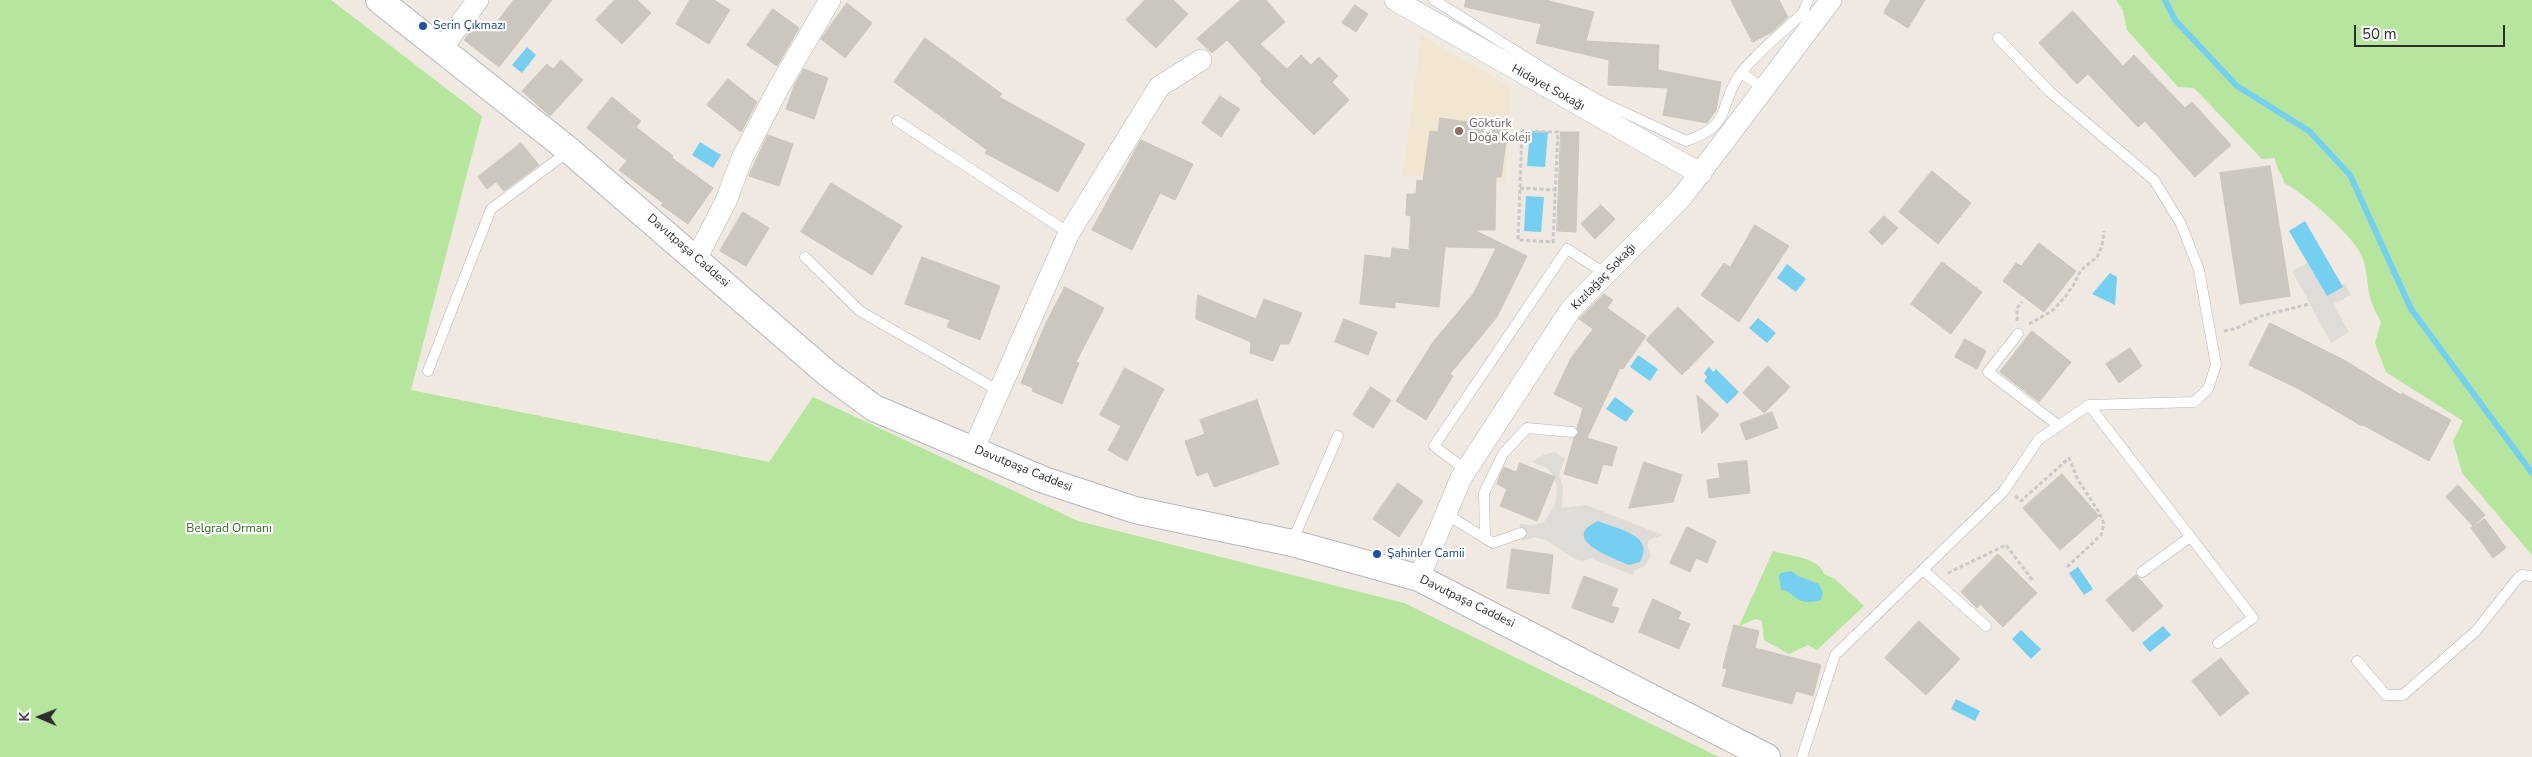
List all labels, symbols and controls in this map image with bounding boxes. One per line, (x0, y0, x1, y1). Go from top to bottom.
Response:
scale bar (2357, 15, 2508, 47)
place label: Serin Çıkmazı (433, 19, 506, 33)
marker: Serin Çıkmazı (417, 20, 429, 32)
text: 50 m (2362, 24, 2397, 44)
street label: Hidayet Sokağı (1509, 62, 1587, 114)
place label: Göktürk Doğa Koleji (1469, 117, 1531, 145)
marker: Göktürk Doğa Koleji (1453, 125, 1465, 137)
street label: Davutpaşa Caddesi (644, 211, 732, 291)
street label: Kızılağaç Sokağı (1569, 241, 1639, 313)
street label: Davutpaşa Caddesi (972, 443, 1074, 495)
park label: Belgrad Ormanı (186, 522, 272, 536)
place label: Şahinler Camii (1387, 547, 1464, 561)
marker: Şahinler Camii (1371, 548, 1383, 560)
street label: Davutpaşa Caddesi (1417, 573, 1517, 631)
north arrow (15, 692, 65, 742)
text: K (15, 712, 34, 722)

